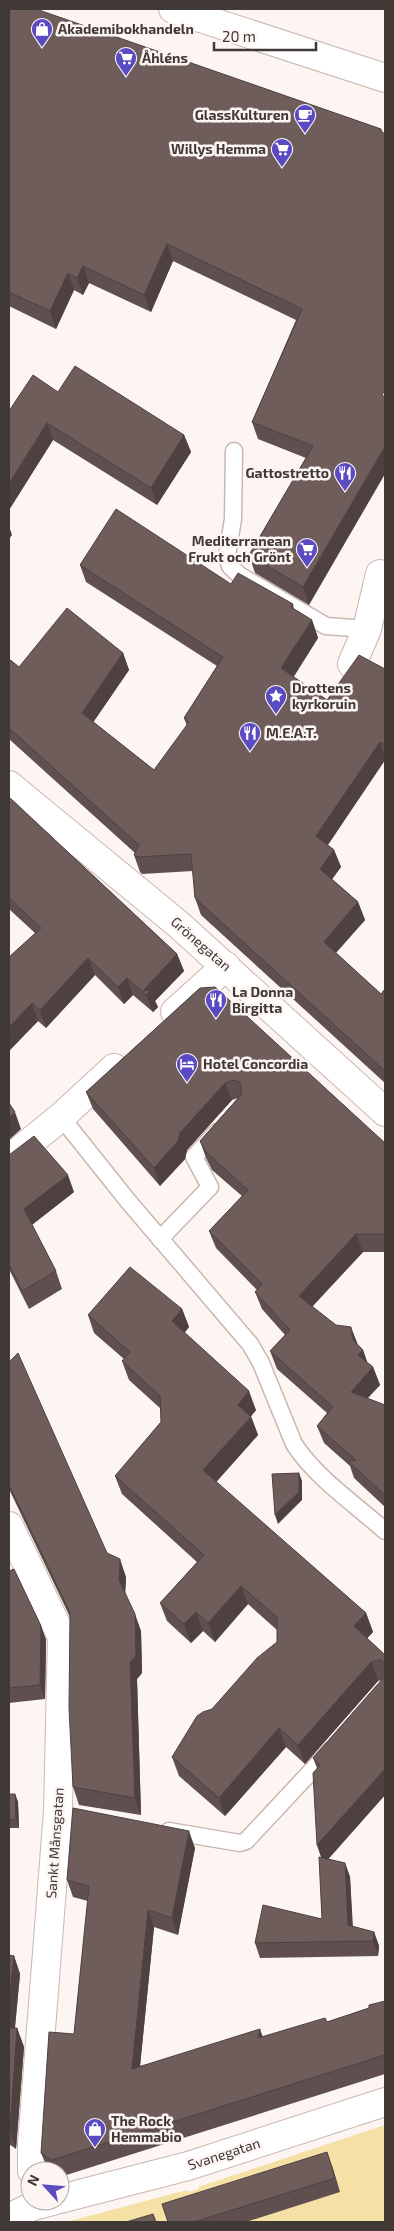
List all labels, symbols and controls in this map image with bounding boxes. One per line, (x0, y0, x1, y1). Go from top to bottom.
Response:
shop icon: Akademibokhandeln (30, 17, 54, 48)
place label: Akademibokhandeln (58, 20, 194, 37)
scale bar (214, 20, 316, 52)
text: 20 m (222, 27, 256, 45)
supermarket icon: Åhléns (114, 46, 138, 77)
place label: Åhléns (142, 49, 188, 66)
cafe icon: GlassKulturen (293, 103, 317, 134)
place label: GlassKulturen (195, 106, 289, 123)
supermarket icon: Willys Hemma (270, 137, 294, 168)
place label: Willys Hemma (171, 140, 266, 157)
restaurant icon: Gattostretto (333, 461, 357, 492)
place label: Gattostretto (246, 464, 329, 481)
place label: Mediterranean Frukt och Grönt (188, 532, 291, 565)
supermarket icon: Mediterranean Frukt och Grönt (295, 537, 319, 568)
place label: Drottens kyrkoruin (292, 679, 356, 712)
place icon: Drottens kyrkoruin (264, 684, 288, 715)
restaurant icon: M.E.A.T. (238, 721, 262, 752)
place label: M.E.A.T. (266, 724, 317, 741)
street label: Grönegatan (168, 913, 235, 974)
place label: La Donna Birgitta (232, 983, 293, 1016)
restaurant icon: La Donna Birgitta (204, 988, 228, 1019)
hotel icon: Hotel Concordia (175, 1052, 199, 1083)
place label: Hotel Concordia (203, 1055, 308, 1072)
street label: Sankt Månsgatan (42, 1787, 67, 1899)
place label: The Rock Hemmabio (111, 2112, 182, 2145)
shop icon: The Rock Hemmabio (83, 2117, 107, 2148)
street label: Svanegatan (186, 2134, 262, 2173)
north arrow (20, 2161, 70, 2211)
text: N (23, 2172, 43, 2188)

